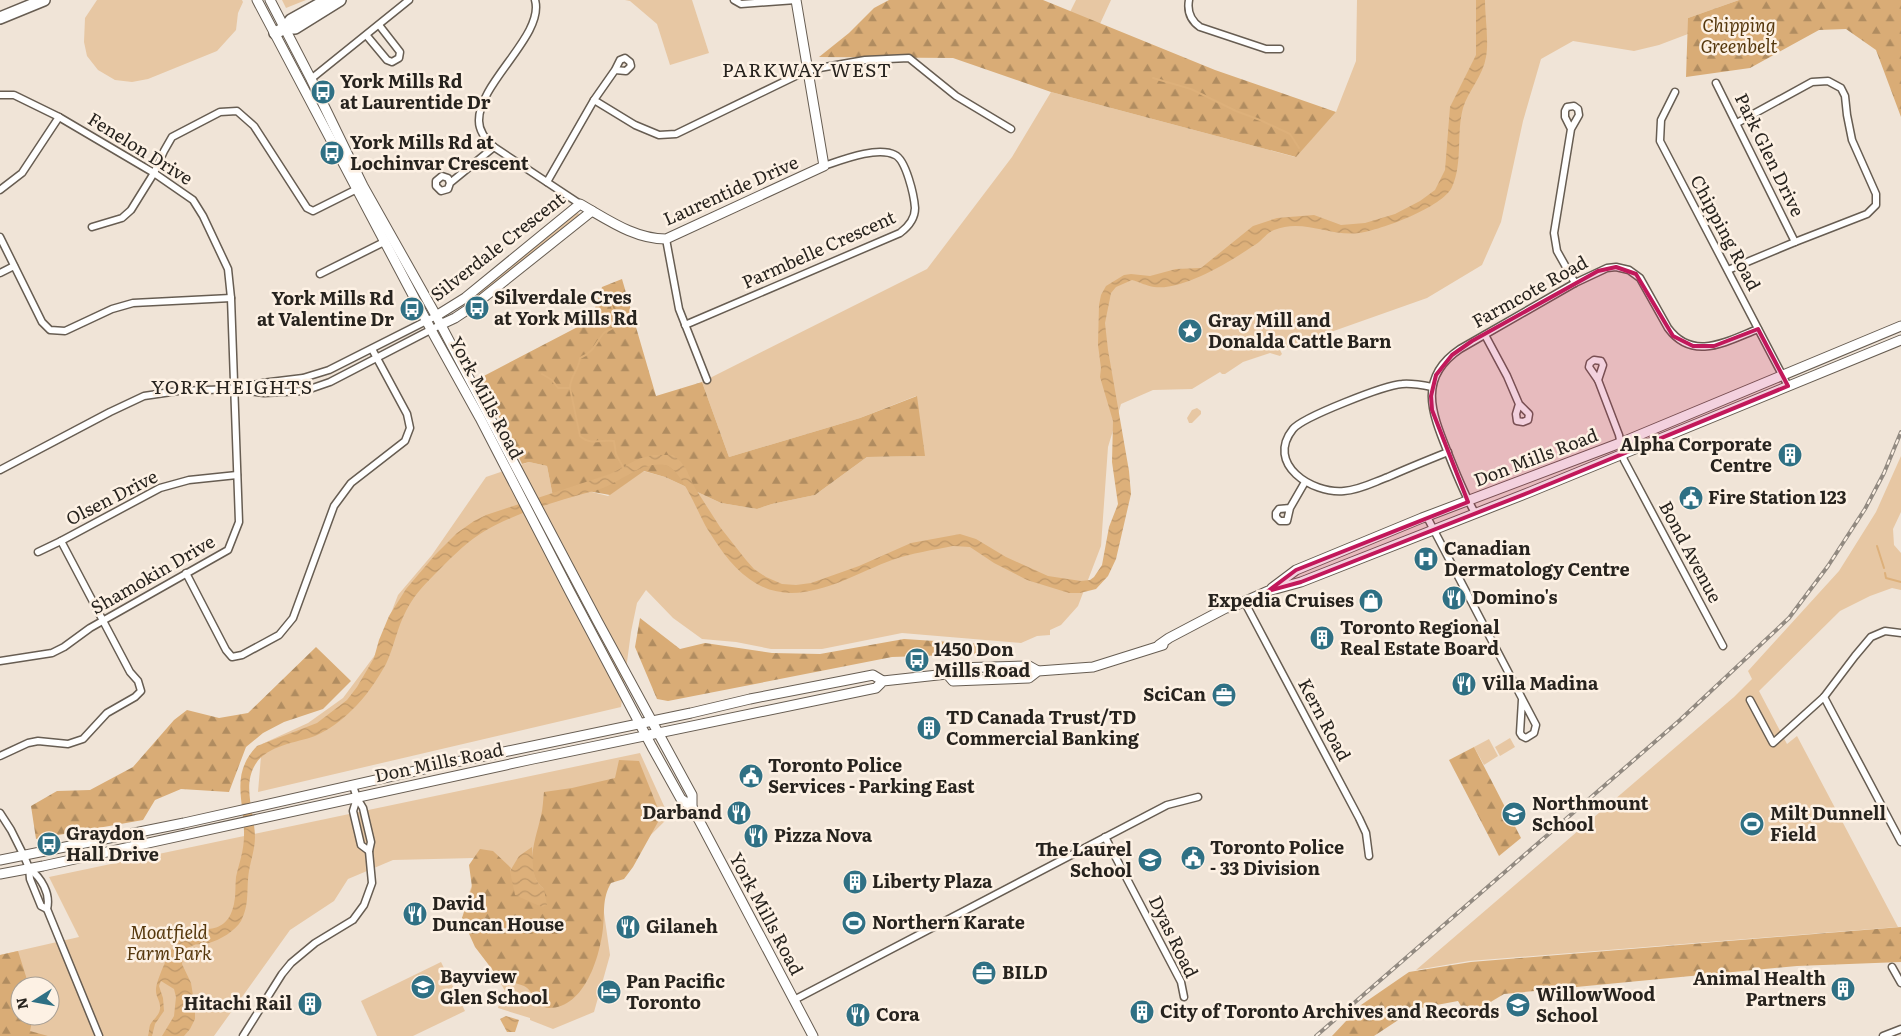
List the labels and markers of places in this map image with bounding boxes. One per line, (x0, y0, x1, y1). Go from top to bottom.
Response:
place label: York Mills Rd at Laurentide Dr (340, 67, 491, 115)
bus stop icon: York Mills Rd at Laurentide Dr (310, 79, 336, 105)
place label: York Mills Rd at Lochinvar Crescent (350, 128, 529, 176)
bus stop icon: York Mills Rd at Lochinvar Crescent (319, 140, 345, 166)
place label: Silverdale Cres at York Mills Rd (494, 283, 638, 331)
place label: York Mills Rd at Valentine Dr (257, 284, 394, 332)
bus stop icon: Silverdale Cres at York Mills Rd (464, 295, 490, 321)
bus stop icon: York Mills Rd at Valentine Dr (399, 296, 425, 322)
place label: Gray Mill and Donalda Cattle Barn (1208, 306, 1392, 354)
place icon: Gray Mill and Donalda Cattle Barn (1177, 318, 1203, 344)
place label: Alpha Corporate Centre (1620, 430, 1772, 478)
building icon: Alpha Corporate Centre (1777, 442, 1803, 468)
place label: Fire Station 123 (1708, 483, 1847, 510)
public building icon: Fire Station 123 (1678, 485, 1704, 511)
place label: Canadian Dermatology Centre (1444, 534, 1630, 582)
hospital icon: Canadian Dermatology Centre (1413, 546, 1439, 572)
place label: Domino's (1472, 583, 1558, 610)
restaurant icon: Domino's (1441, 585, 1467, 611)
place label: Expedia Cruises (1207, 586, 1354, 613)
shop icon: Expedia Cruises (1358, 588, 1384, 614)
place label: Toronto Regional Real Estate Board (1340, 613, 1500, 661)
building icon: Toronto Regional Real Estate Board (1309, 625, 1335, 651)
place label: 1450 Don Mills Road (934, 635, 1030, 683)
bus stop icon: 1450 Don Mills Road (904, 647, 930, 673)
place label: Villa Madina (1482, 669, 1599, 696)
restaurant icon: Villa Madina (1451, 671, 1477, 697)
place label: SciCan (1143, 680, 1206, 707)
office icon: SciCan (1211, 682, 1237, 708)
place label: TD Canada Trust/TD Commercial Banking (946, 703, 1140, 751)
building icon: TD Canada Trust/TD Commercial Banking (916, 715, 942, 741)
place label: Toronto Police Services - Parking East (768, 751, 975, 799)
public building icon: Toronto Police Services - Parking East (738, 763, 764, 789)
place label: Northmount School (1532, 789, 1649, 837)
place label: Darband (642, 798, 722, 825)
place label: Milt Dunnell Field (1770, 799, 1887, 847)
restaurant icon: Darband (726, 800, 752, 826)
school or university icon: Northmount School (1501, 801, 1527, 827)
sports icon: Milt Dunnell Field (1739, 811, 1765, 837)
place label: Graydon Hall Drive (66, 819, 159, 867)
place label: Pizza Nova (774, 821, 873, 848)
restaurant icon: Pizza Nova (743, 823, 769, 849)
bus stop icon: Graydon Hall Drive (36, 831, 62, 857)
place label: Toronto Police - 33 Division (1210, 833, 1344, 881)
place label: The Laurel School (1035, 835, 1132, 883)
public building icon: Toronto Police - 33 Division (1180, 845, 1206, 871)
school or university icon: The Laurel School (1137, 847, 1163, 873)
place label: Liberty Plaza (872, 867, 993, 894)
building icon: Liberty Plaza (842, 869, 868, 895)
place label: David Duncan House (432, 889, 564, 937)
restaurant icon: David Duncan House (402, 901, 428, 927)
place label: Northern Karate (872, 908, 1025, 935)
sports icon: Northern Karate (841, 910, 867, 936)
place label: Gilaneh (646, 912, 718, 939)
restaurant icon: Gilaneh (615, 914, 641, 940)
place label: BILD (1002, 958, 1048, 985)
office icon: BILD (971, 960, 997, 986)
place label: Bayview Glen School (440, 962, 549, 1010)
place label: Animal Health Partners (1693, 964, 1826, 1012)
place label: Pan Pacific Toronto (626, 967, 725, 1015)
school or university icon: Bayview Glen School (410, 974, 436, 1000)
building icon: Animal Health Partners (1830, 976, 1856, 1002)
hotel icon: Pan Pacific Toronto (596, 979, 622, 1005)
place label: WillowWood School (1536, 980, 1655, 1028)
place label: Hitachi Rail (184, 989, 292, 1016)
building icon: Hitachi Rail (297, 991, 323, 1017)
school or university icon: WillowWood School (1505, 992, 1531, 1018)
place label: City of Toronto Archives and Records (1160, 997, 1499, 1024)
building icon: City of Toronto Archives and Records (1129, 999, 1155, 1025)
place label: Cora (876, 1000, 920, 1027)
restaurant icon: Cora (845, 1002, 871, 1028)

